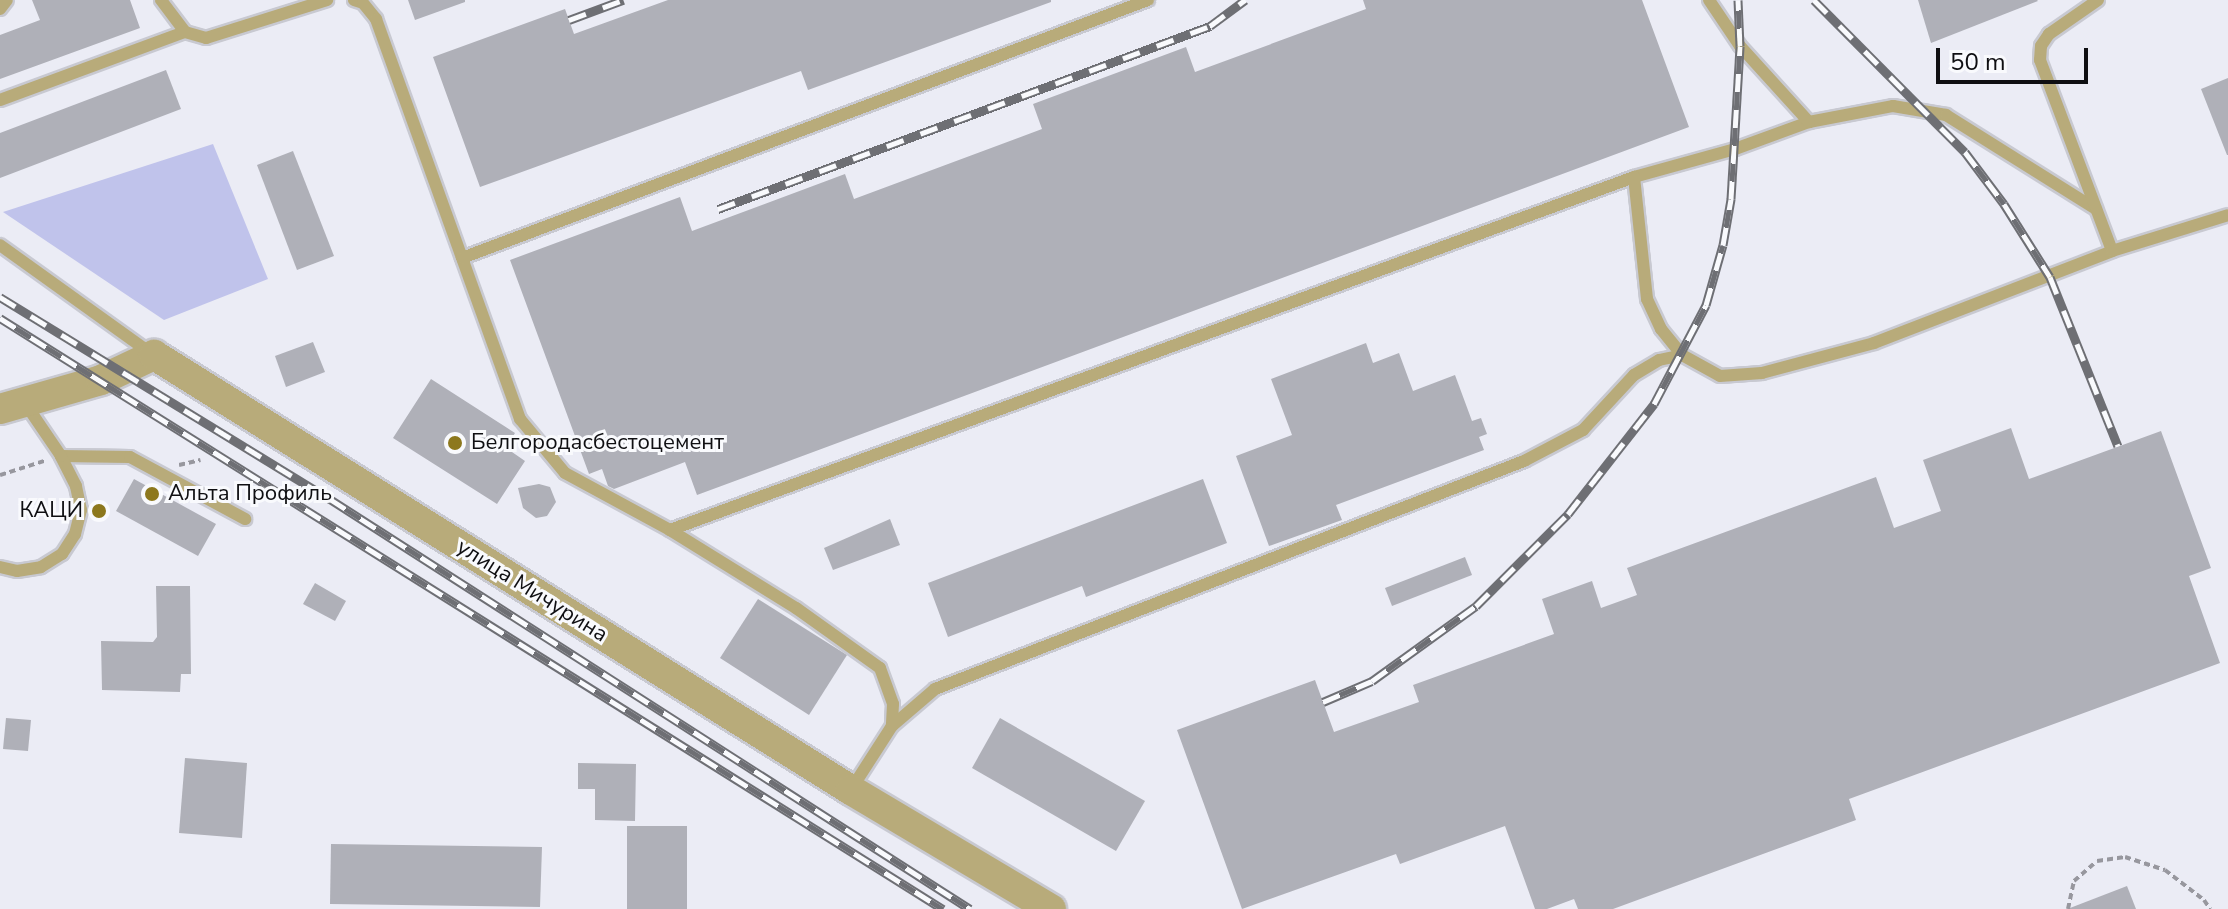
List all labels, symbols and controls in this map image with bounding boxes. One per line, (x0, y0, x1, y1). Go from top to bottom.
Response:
scale bar (1940, 32, 2092, 82)
text: 50 m (1950, 46, 2006, 78)
place label: Белгородасбестоцемент (471, 430, 724, 456)
marker: Белгородасбестоцемент (446, 434, 464, 452)
place label: Альта Профиль (168, 481, 332, 507)
marker: Альта Профиль (143, 485, 161, 503)
place label: КАЦИ (20, 498, 83, 524)
marker: КАЦИ (90, 502, 108, 520)
street label: улица Мичурина (452, 534, 612, 648)

